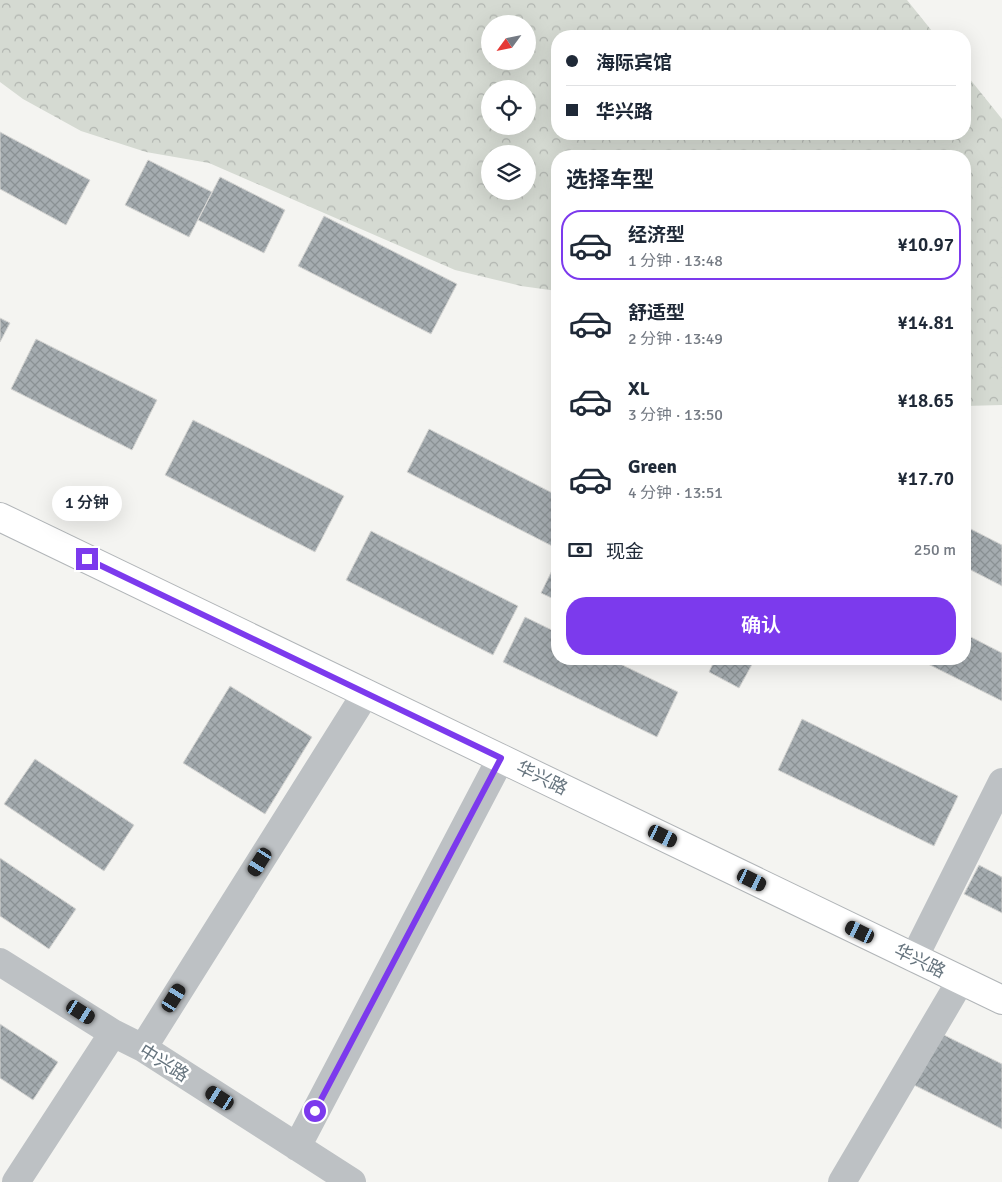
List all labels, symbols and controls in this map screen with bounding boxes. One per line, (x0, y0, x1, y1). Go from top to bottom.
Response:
north arrow (481, 15, 536, 70)
map controls (481, 15, 536, 200)
text: 海际宾馆 (596, 51, 672, 75)
button: locate (481, 80, 536, 135)
text: 华兴路 (596, 100, 653, 124)
button: layers (481, 145, 536, 200)
text: 选择车型 (566, 166, 654, 193)
icon: car (568, 223, 613, 268)
text: 经济型 (628, 223, 685, 247)
text: ¥10.97 (897, 233, 954, 257)
text: 1 分钟 · 13:48 (628, 251, 723, 271)
icon: car (568, 301, 613, 346)
text: 舒适型 (628, 301, 685, 325)
text: ¥14.81 (897, 311, 954, 335)
text: 2 分钟 · 13:49 (628, 329, 723, 349)
text: XL (628, 377, 650, 401)
icon: car (568, 379, 613, 424)
text: ¥18.65 (897, 389, 954, 413)
text: 3 分钟 · 13:50 (628, 405, 723, 425)
text: Green (628, 455, 677, 479)
icon: car (568, 457, 613, 502)
text: ¥17.70 (897, 467, 954, 491)
text: 4 分钟 · 13:51 (628, 483, 723, 503)
callout: 1 分钟 (52, 486, 122, 522)
text: 1 分钟 (65, 493, 109, 513)
icon: cash (566, 536, 594, 564)
text: 现金 (606, 540, 644, 564)
text: 250 m (914, 540, 956, 560)
route end (76, 548, 98, 570)
button: 确认 (566, 597, 956, 655)
street label: 华兴路 (513, 756, 571, 800)
car (646, 823, 679, 849)
car (245, 845, 274, 879)
car (735, 867, 768, 893)
car (843, 919, 876, 945)
street label: 华兴路 (891, 939, 949, 983)
car (159, 981, 188, 1015)
car (64, 998, 97, 1026)
street label: 中兴路 (135, 1039, 193, 1087)
car (203, 1084, 236, 1112)
route start (304, 1100, 326, 1122)

